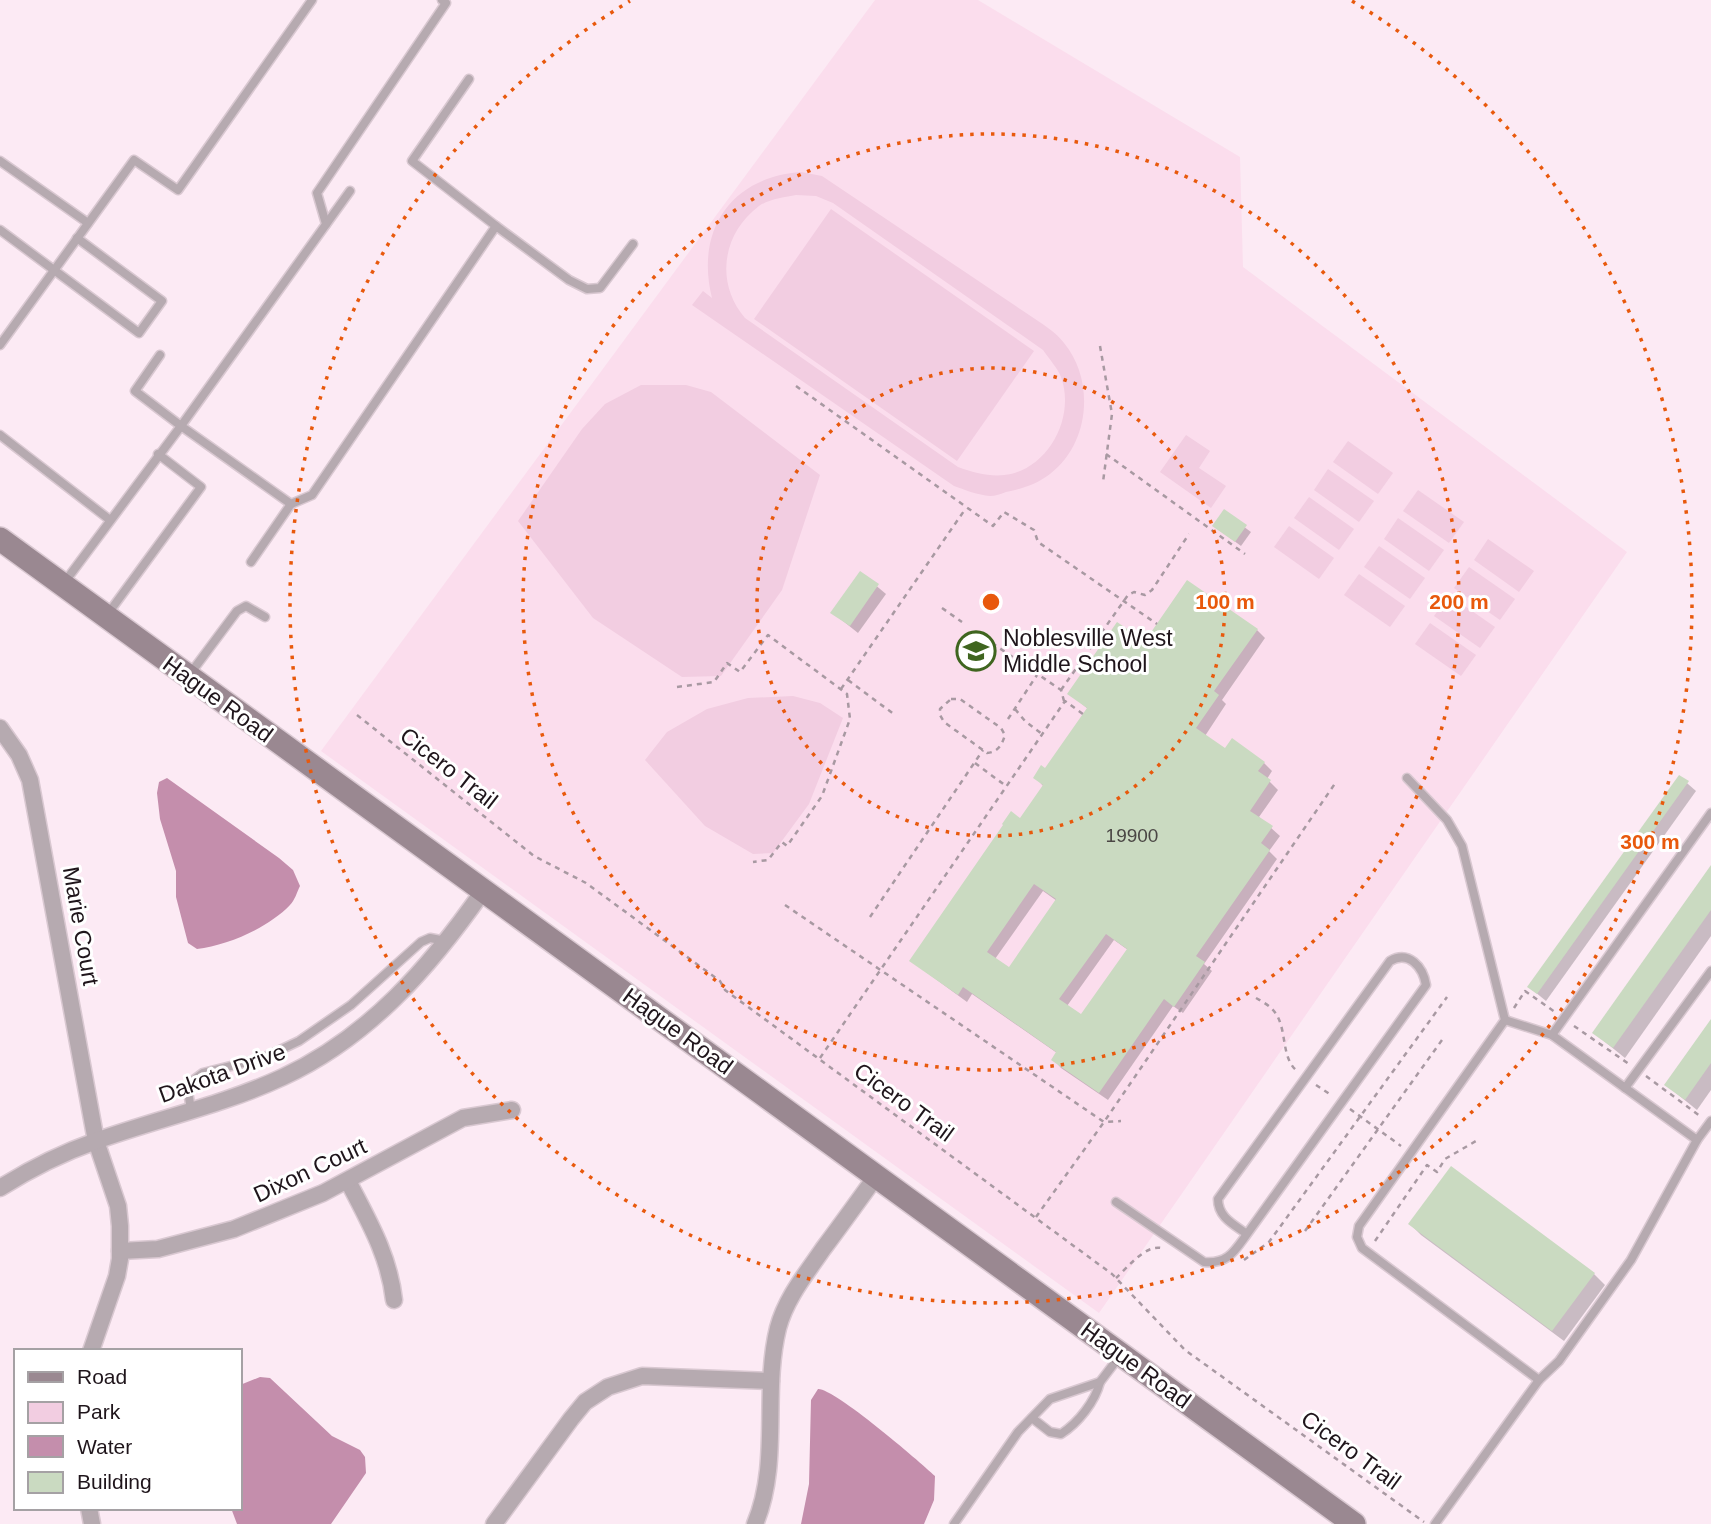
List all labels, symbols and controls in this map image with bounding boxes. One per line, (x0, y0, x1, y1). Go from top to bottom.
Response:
centre of rings (979, 590, 1003, 614)
text: 100 m (1195, 590, 1255, 613)
text: 200 m (1429, 590, 1489, 613)
place label: Noblesville West Middle School (1003, 625, 1173, 677)
school or university icon: Noblesville West Middle School (955, 630, 997, 672)
street label: Hague Road (158, 651, 278, 747)
street label: Cicero Trail (395, 722, 503, 814)
house number: 19900 (1106, 825, 1158, 846)
text: 300 m (1620, 830, 1680, 853)
street label: Marie Court (58, 865, 104, 988)
street label: Hague Road (618, 983, 738, 1079)
street label: Dakota Drive (155, 1038, 289, 1108)
street label: Cicero Trail (849, 1057, 959, 1147)
street label: Dixon Court (249, 1132, 371, 1207)
street label: Hague Road (1076, 1317, 1196, 1413)
legend (14, 1349, 242, 1510)
text: Road (77, 1365, 127, 1388)
text: Park (77, 1400, 121, 1423)
street label: Cicero Trail (1296, 1405, 1406, 1495)
text: Water (77, 1435, 132, 1458)
text: Building (77, 1470, 152, 1493)

